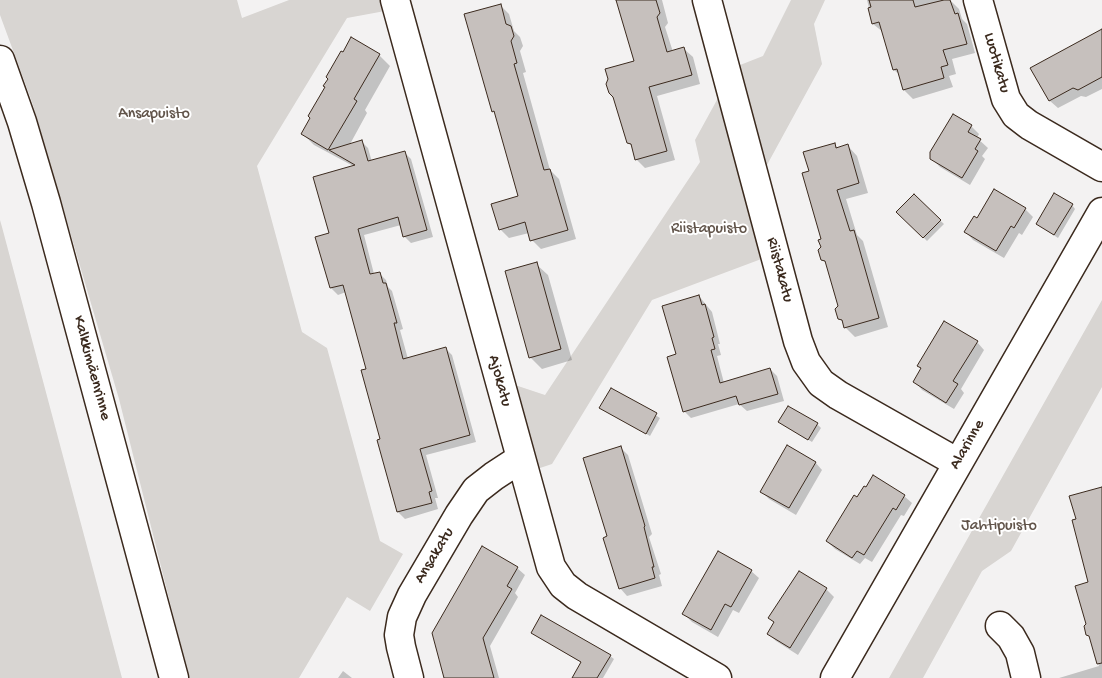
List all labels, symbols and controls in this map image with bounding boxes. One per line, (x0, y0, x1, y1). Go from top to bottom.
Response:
street label: Luotikatu (978, 31, 1014, 95)
park label: Ansapuisto (118, 105, 190, 125)
park label: Riistapuisto (671, 220, 747, 240)
street label: Riistakatu (761, 235, 797, 305)
street label: Kalkkimäenrinne (68, 314, 114, 422)
street label: Ajokatu (483, 353, 515, 409)
street label: Alarinne (946, 417, 990, 473)
park label: Jahtipuisto (961, 517, 1037, 537)
street label: Ansakatu (411, 525, 459, 587)

